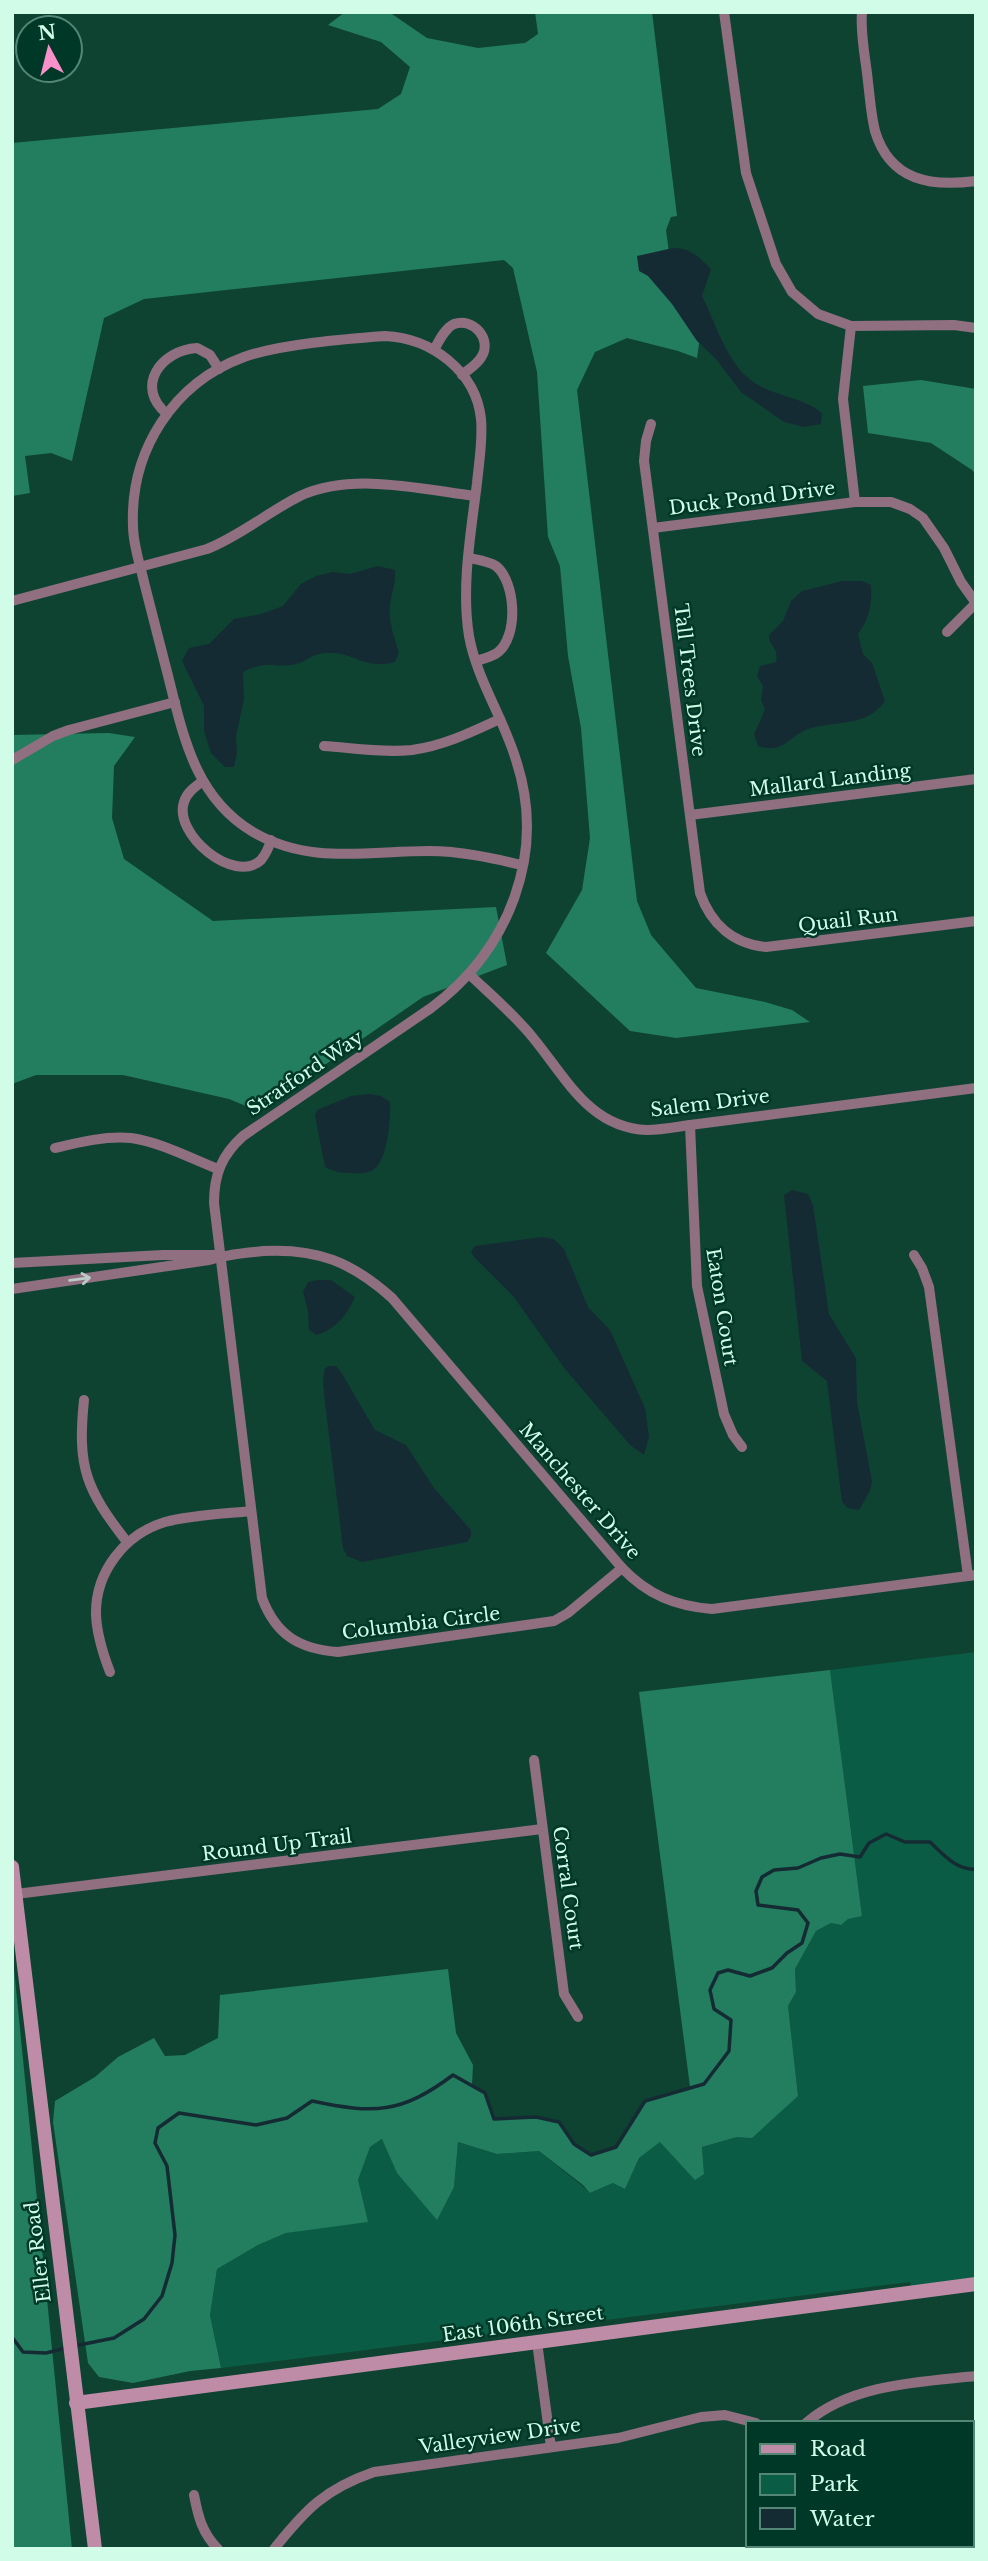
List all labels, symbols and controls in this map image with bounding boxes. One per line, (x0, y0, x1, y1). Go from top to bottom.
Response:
north arrow (14, 14, 84, 84)
text: N (37, 20, 57, 45)
street label: Duck Pond Drive (668, 476, 836, 520)
street label: Tall Trees Drive (669, 602, 711, 758)
street label: Mallard Landing (748, 759, 913, 801)
street label: Quail Run (797, 902, 899, 938)
street label: Stratford Way (242, 1026, 368, 1120)
street label: Salem Drive (649, 1084, 771, 1122)
street label: Eaton Court (701, 1246, 743, 1368)
one-way arrow (68, 1272, 91, 1285)
street label: Manchester Drive (514, 1418, 646, 1564)
street label: Columbia Circle (340, 1602, 502, 1644)
street label: Round Up Trail (201, 1824, 353, 1866)
street label: Corral Court (548, 1825, 588, 1952)
street label: Eller Road (20, 2200, 56, 2304)
street label: East 106th Street (441, 2301, 606, 2347)
street label: Valleyview Drive (417, 2413, 582, 2459)
legend (746, 2421, 974, 2547)
text: Road (810, 2436, 866, 2462)
text: Park (810, 2471, 859, 2497)
text: Water (809, 2506, 874, 2532)

